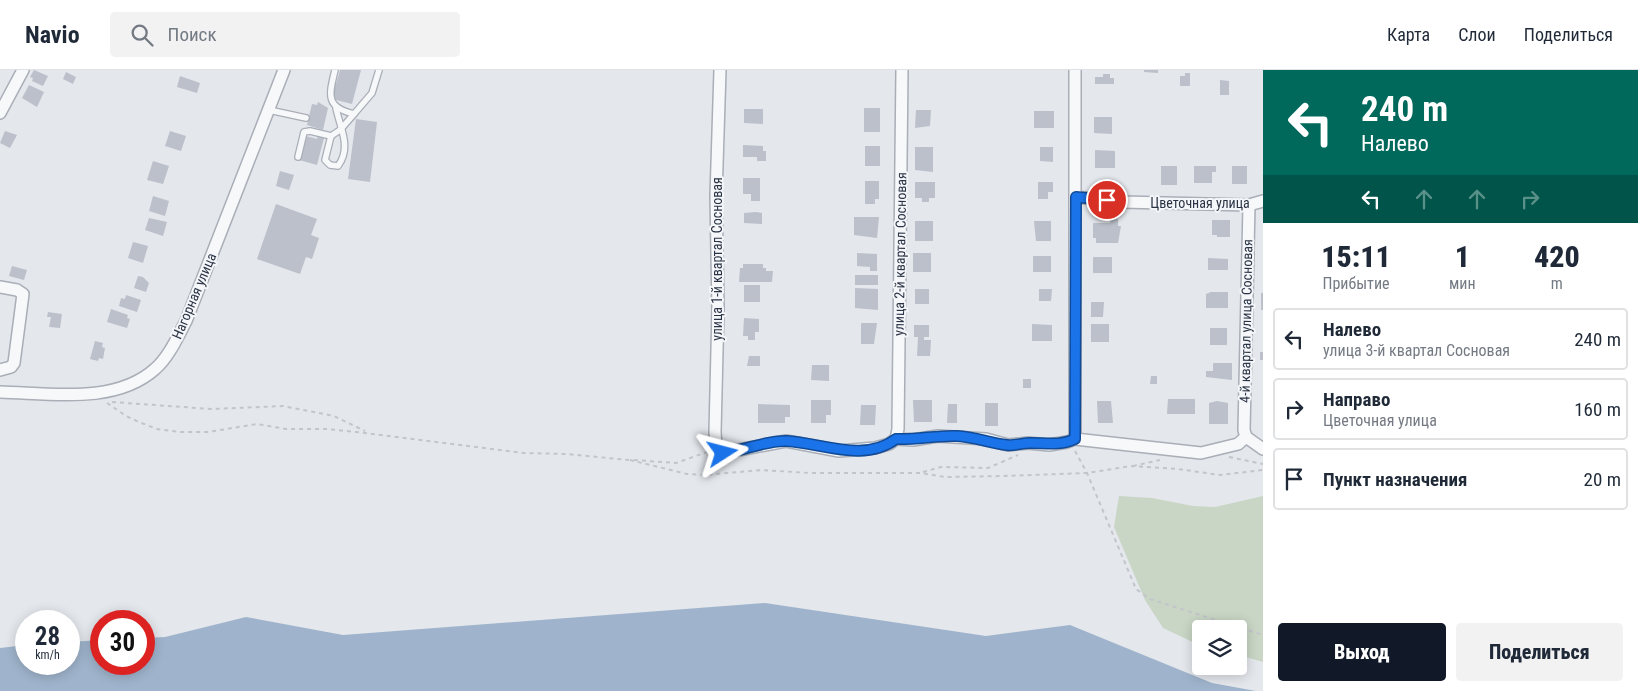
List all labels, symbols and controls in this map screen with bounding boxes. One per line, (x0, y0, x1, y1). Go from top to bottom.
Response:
search box (110, 12, 460, 57)
text: Navio (25, 21, 80, 49)
icon: search (128, 21, 156, 49)
text: Поиск (168, 23, 217, 46)
text: Карта (1387, 24, 1430, 45)
text: Слои (1458, 24, 1496, 45)
text: Поделиться (1524, 24, 1613, 45)
text: 240 m (1361, 89, 1448, 130)
icon: left (1278, 90, 1343, 155)
text: Налево (1361, 131, 1429, 156)
street label: улица 2-й квартал Сосновая (891, 172, 909, 336)
street label: улица 1-й квартал Сосновая (709, 177, 725, 341)
pin (1086, 179, 1128, 221)
icon: left (1357, 185, 1385, 213)
icon: ahead (1410, 185, 1438, 213)
icon: ahead (1463, 185, 1491, 213)
icon: right (1516, 185, 1544, 213)
icon: arrive (1093, 186, 1121, 214)
street label: Цветочная улица (1150, 195, 1250, 211)
street label: 4-й квартал улица Сосновая (1237, 239, 1255, 403)
text: 15:11 (1321, 239, 1391, 274)
text: 1 (1455, 239, 1470, 274)
text: 420 (1534, 239, 1580, 274)
street label: Нагорная улица (169, 251, 219, 341)
text: Прибытие (1322, 274, 1390, 293)
text: мин (1449, 274, 1476, 293)
text: m (1551, 274, 1563, 293)
text: Налево (1323, 318, 1381, 341)
icon: left (1280, 325, 1308, 353)
text: 240 m (1574, 328, 1621, 351)
text: улица 3-й квартал Сосновая (1323, 341, 1510, 360)
text: Направо (1323, 388, 1390, 411)
icon: right (1280, 395, 1308, 423)
text: 160 m (1574, 398, 1621, 421)
text: Цветочная улица (1323, 411, 1437, 430)
position arrow (696, 426, 748, 478)
icon: arrive (1280, 465, 1308, 493)
text: Пункт назначения (1323, 468, 1467, 491)
text: 20 m (1584, 468, 1621, 491)
speed limit sign: 30 (90, 610, 155, 675)
map controls (1192, 620, 1247, 675)
button: layers (1192, 620, 1247, 675)
text: 28 (35, 622, 60, 651)
button: Выход (1278, 623, 1446, 681)
button: Поделиться (1456, 623, 1623, 681)
text: km/h (35, 648, 60, 662)

